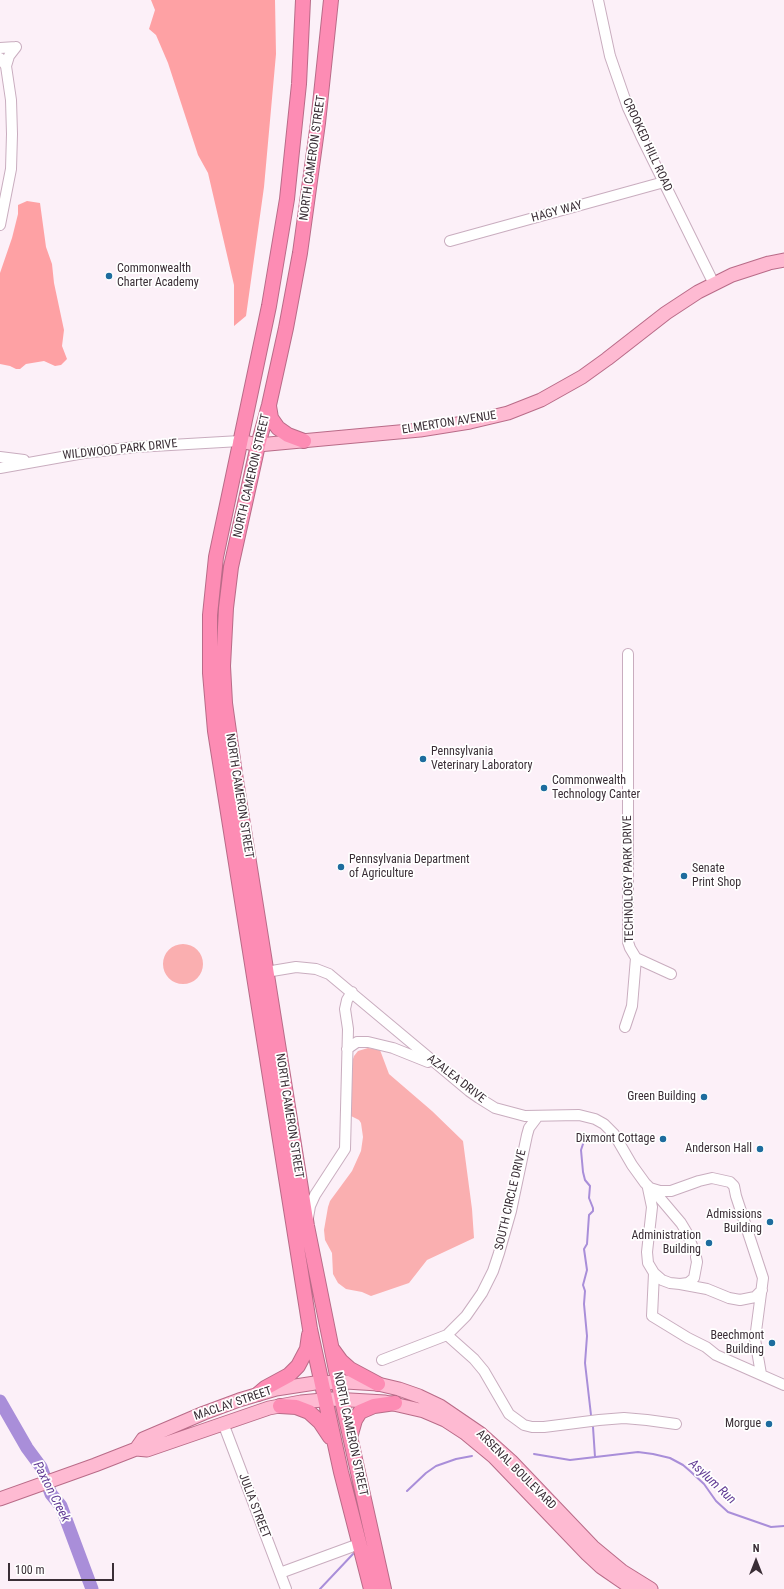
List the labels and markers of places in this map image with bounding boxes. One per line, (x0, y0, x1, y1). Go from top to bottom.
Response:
place label: Commonwealth Charter Academy (117, 262, 199, 290)
marker: Commonwealth Charter Academy (104, 271, 114, 281)
place label: Pennsylvania Veterinary Laboratory (431, 745, 533, 773)
marker: Pennsylvania Veterinary Laboratory (418, 754, 428, 764)
place label: Commonwealth Technology Canter (552, 774, 640, 802)
marker: Commonwealth Technology Canter (539, 783, 549, 793)
place label: Pennsylvania Department of Agriculture (349, 853, 470, 881)
marker: Pennsylvania Department of Agriculture (336, 862, 346, 872)
place label: Senate Print Shop (692, 862, 741, 890)
marker: Senate Print Shop (679, 871, 689, 881)
place label: Green Building (627, 1090, 696, 1104)
marker: Green Building (699, 1092, 709, 1102)
place label: Dixmont Cottage (576, 1132, 655, 1146)
marker: Dixmont Cottage (658, 1134, 668, 1144)
place label: Anderson Hall (685, 1142, 752, 1156)
marker: Anderson Hall (755, 1144, 765, 1154)
place label: Admissions Building (706, 1208, 762, 1236)
marker: Admissions Building (765, 1217, 775, 1227)
place label: Administration Building (631, 1229, 701, 1257)
marker: Administration Building (704, 1238, 714, 1248)
place label: Beechmont Building (710, 1329, 764, 1357)
marker: Beechmont Building (767, 1338, 777, 1348)
place label: Morgue (725, 1417, 761, 1431)
marker: Morgue (764, 1419, 774, 1429)

